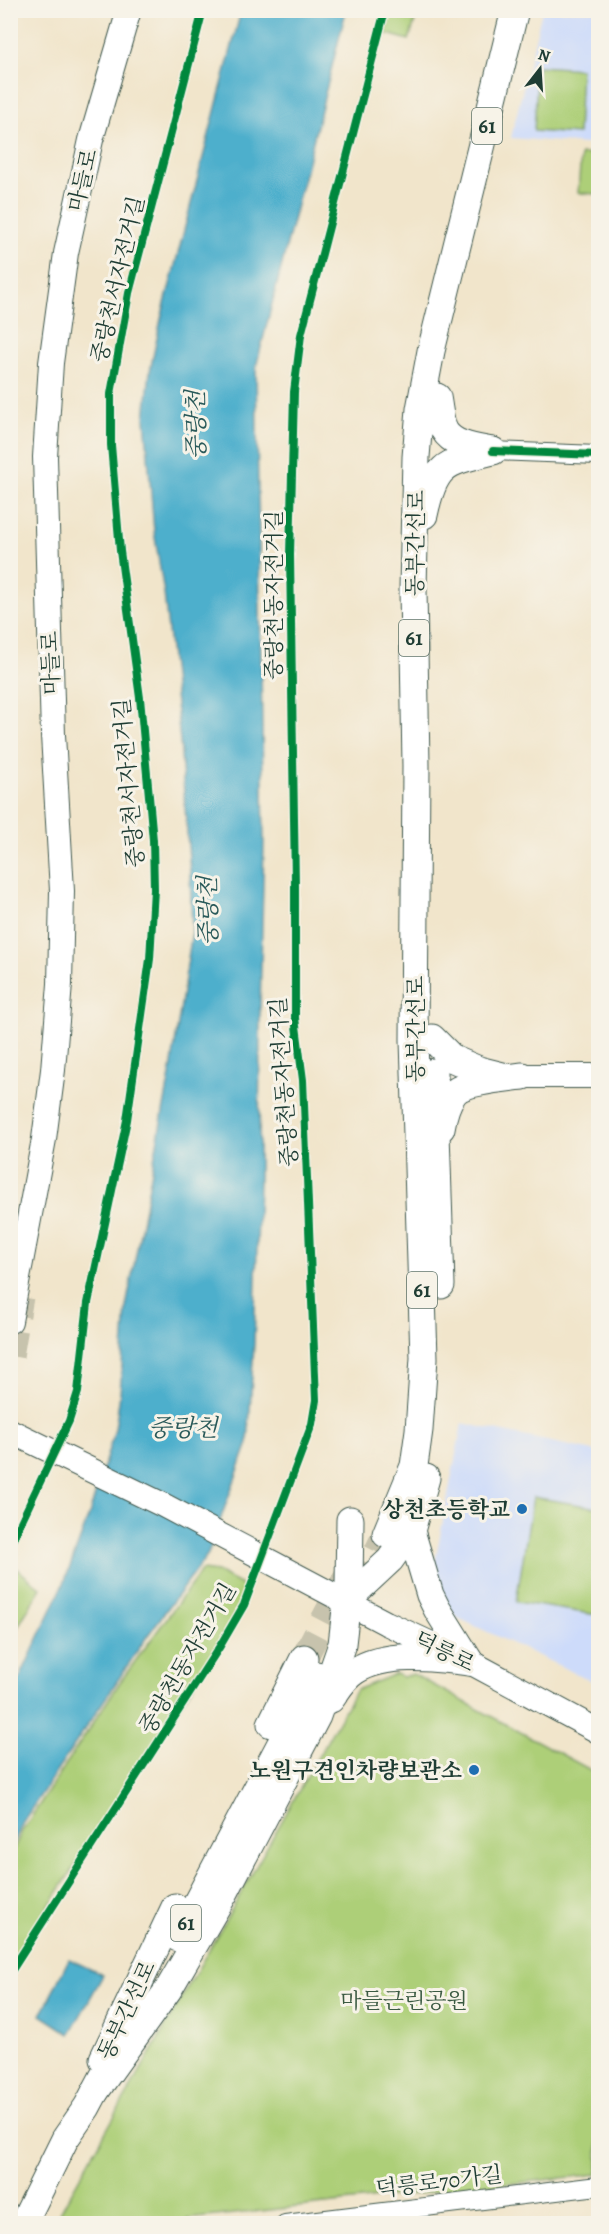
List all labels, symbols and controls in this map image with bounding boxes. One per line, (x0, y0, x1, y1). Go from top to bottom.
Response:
north arrow (510, 39, 570, 99)
text: N (535, 43, 553, 68)
road number: 61 (472, 108, 502, 144)
street label: 마들로 (61, 146, 105, 215)
street label: 중랑천서자전거길 (84, 193, 152, 365)
water label: 중랑천 (179, 388, 213, 460)
street label: 동부간선로 (400, 490, 432, 596)
street label: 중랑천동자전거길 (259, 510, 289, 680)
road number: 61 (399, 620, 429, 656)
street label: 마들로 (35, 631, 67, 695)
street label: 중랑천서자전거길 (107, 697, 151, 869)
water label: 중랑천 (191, 874, 225, 946)
street label: 동부간선로 (401, 976, 431, 1082)
street label: 중랑천동자전거길 (263, 996, 305, 1168)
road number: 61 (407, 1272, 437, 1308)
water label: 중랑천 (148, 1412, 220, 1444)
place label: 상천초등학교 (382, 1495, 510, 1525)
marker: 상천초등학교 (515, 1502, 529, 1516)
street label: 중랑천동자전거길 (132, 1577, 243, 1740)
street label: 덕릉로 (409, 1624, 480, 1679)
place label: 노원구견인차량보관소 (249, 1756, 462, 1786)
marker: 노원구견인차량보관소 (467, 1763, 481, 1777)
road number: 61 (171, 1905, 201, 1941)
street label: 동부간선로 (91, 1956, 163, 2065)
park label: 마들근린공원 (340, 1986, 468, 2016)
street label: 덕릉로70가길 (374, 2159, 504, 2205)

